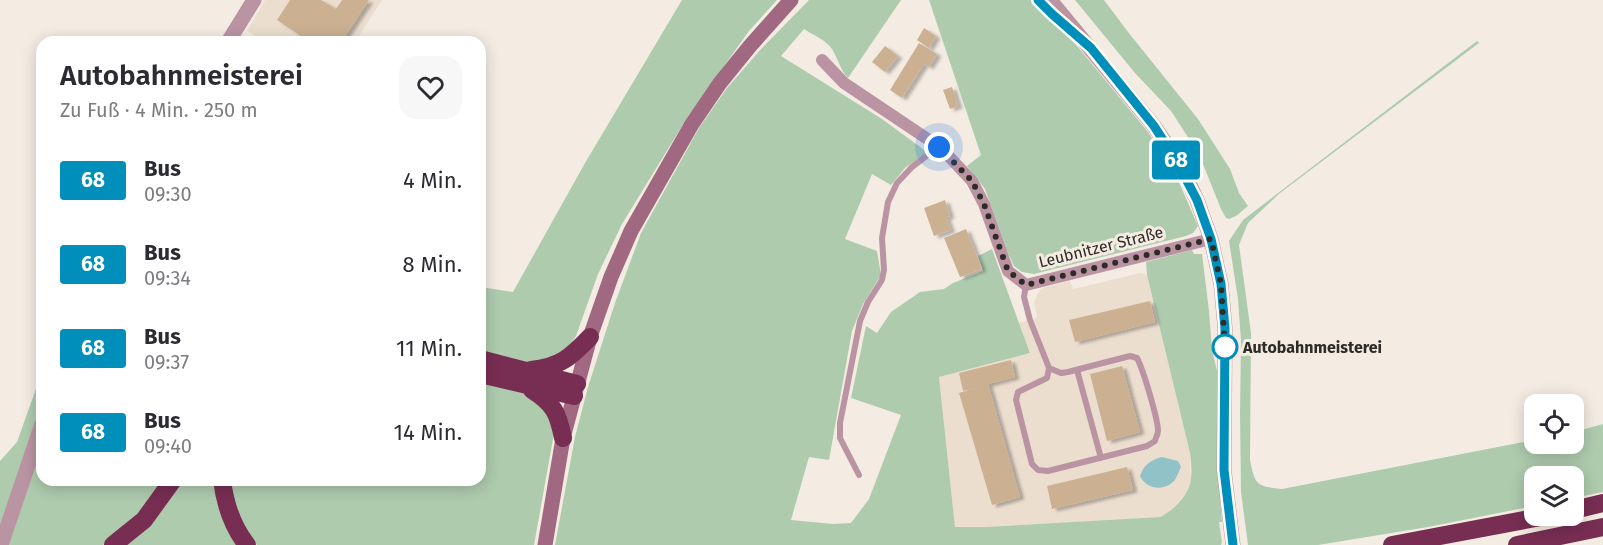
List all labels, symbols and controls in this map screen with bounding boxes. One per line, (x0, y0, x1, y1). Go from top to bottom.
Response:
button: heart (399, 56, 462, 119)
text: Autobahnmeisterei (60, 59, 303, 92)
text: Zu Fuß · 4 Min. · 250 m (60, 98, 258, 122)
your location (924, 132, 954, 162)
line badge: 68 (1149, 140, 1203, 180)
text: 68 (1164, 147, 1188, 173)
text: Bus (144, 155, 181, 182)
text: 68 (81, 167, 105, 193)
text: 4 Min. (403, 167, 462, 194)
text: 09:30 (144, 182, 192, 206)
street label: Leubnitzer Straße (1037, 222, 1165, 272)
text: Bus (144, 239, 181, 266)
text: 68 (81, 251, 105, 277)
text: 8 Min. (403, 251, 462, 278)
text: 09:34 (144, 266, 191, 290)
text: Bus (144, 323, 181, 350)
marker: Autobahnmeisterei (1212, 334, 1238, 360)
text: 68 (81, 335, 105, 361)
text: 11 Min. (396, 335, 462, 362)
place label: Autobahnmeisterei (1242, 338, 1382, 357)
text: 09:37 (144, 350, 189, 374)
map controls (1524, 394, 1584, 526)
button: locate (1524, 394, 1584, 454)
text: Bus (144, 407, 181, 434)
text: 68 (81, 419, 105, 445)
text: 14 Min. (393, 419, 462, 446)
text: 09:40 (144, 434, 192, 458)
button: layers (1524, 466, 1584, 526)

